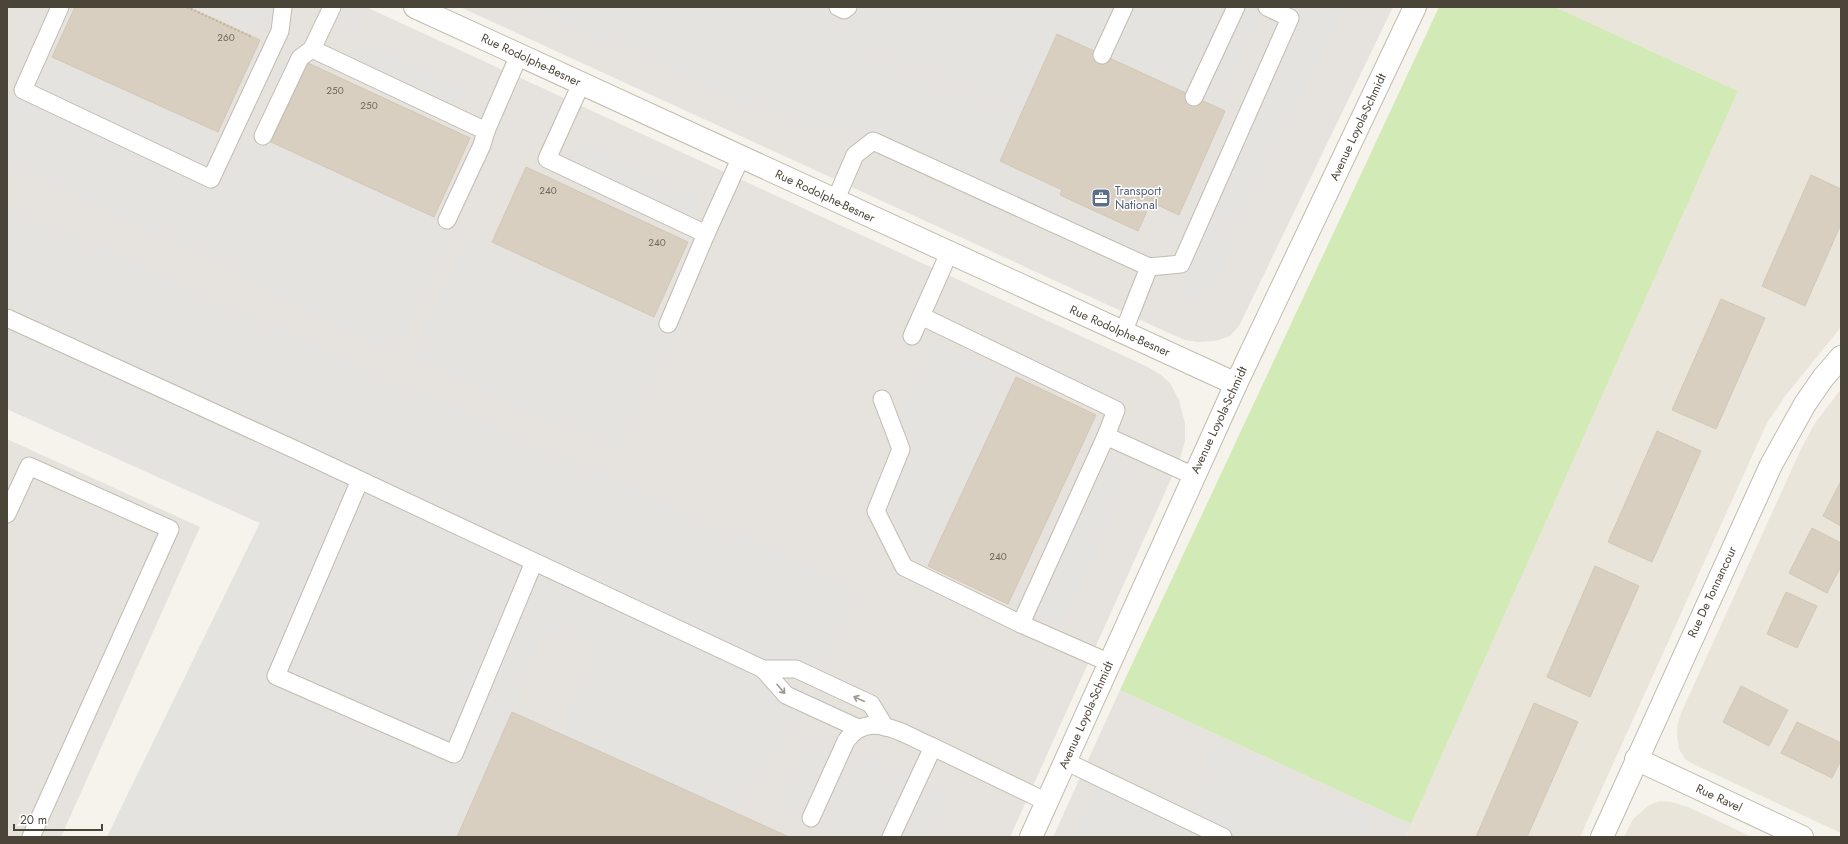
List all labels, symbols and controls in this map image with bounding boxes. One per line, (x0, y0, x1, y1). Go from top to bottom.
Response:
street label: Rue Rodolphe-Besner (478, 29, 585, 91)
house number: 260 (217, 30, 235, 45)
street label: Avenue Loyola-Schmidt (1325, 70, 1391, 183)
house number: 250 (326, 83, 344, 98)
house number: 250 (360, 98, 378, 113)
street label: Rue Rodolphe-Besner (772, 165, 879, 227)
place label: Transport National (1115, 182, 1161, 214)
house number: 240 (539, 183, 557, 198)
office icon: Transport National (1090, 187, 1112, 209)
house number: 240 (648, 235, 666, 250)
street label: Rue Rodolphe-Besner (1067, 301, 1174, 362)
street label: Avenue Loyola-Schmidt (1186, 363, 1252, 476)
street label: Rue De Tonnancour (1683, 543, 1741, 641)
house number: 240 (989, 549, 1007, 564)
street label: Avenue Loyola-Schmidt (1054, 658, 1118, 772)
one-way arrow (777, 684, 786, 695)
one-way arrow (854, 695, 866, 702)
street label: Rue Ravel (1693, 779, 1745, 817)
scale bar (14, 806, 102, 832)
text: 20 m (20, 811, 47, 829)

